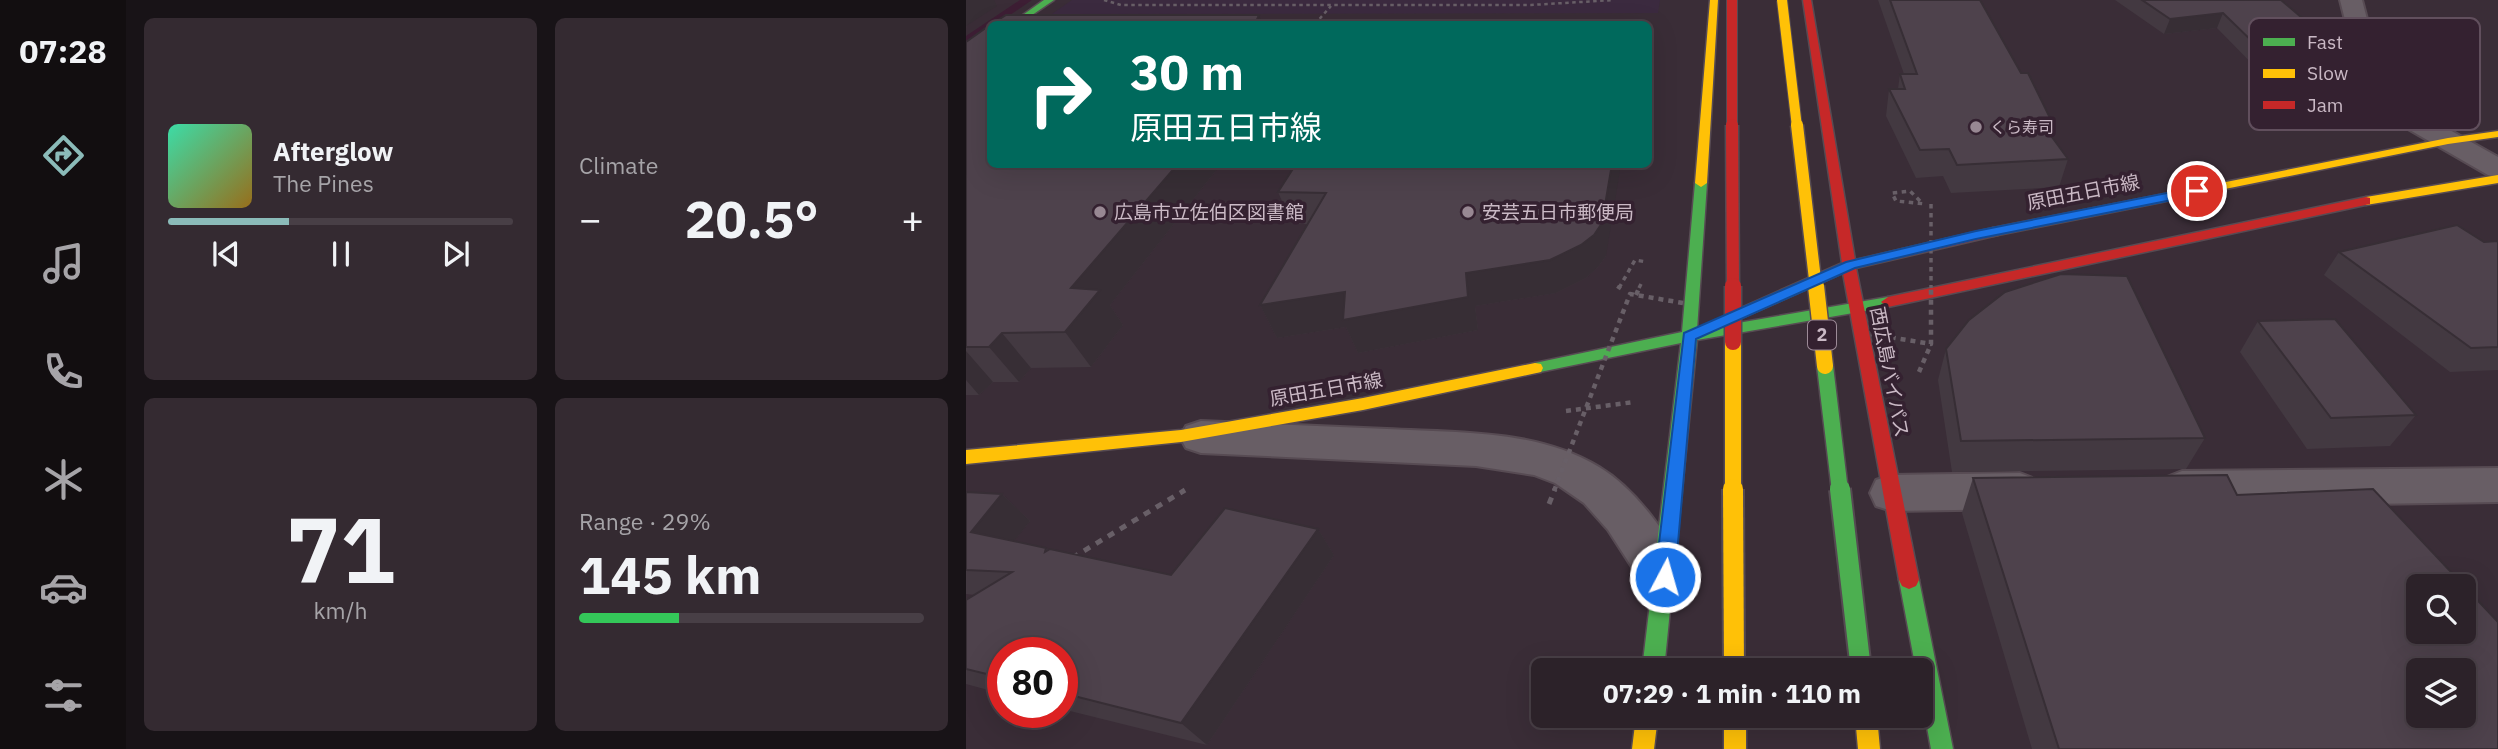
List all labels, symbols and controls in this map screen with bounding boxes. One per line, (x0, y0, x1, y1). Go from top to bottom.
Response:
legend (2249, 18, 2480, 130)
text: 07:28 (19, 30, 107, 72)
text: Fast (2307, 30, 2343, 54)
text: 30 m (1130, 40, 1244, 103)
icon: right (1015, 49, 1106, 140)
text: Slow (2307, 61, 2348, 85)
text: Jam (2307, 93, 2343, 117)
text: 原田五日市線 (1130, 106, 1322, 148)
place label: くら寿司 (1990, 117, 2054, 137)
marker: くら寿司 (1968, 119, 1984, 135)
icon: directions (39, 131, 88, 180)
text: Afterglow (273, 134, 393, 168)
text: Climate (579, 150, 658, 180)
pin (2167, 161, 2227, 221)
text: The Pines (273, 168, 374, 198)
street label: 原田五日市線 (2025, 169, 2141, 215)
icon: arrive (2178, 172, 2216, 210)
text: 20.5° (684, 185, 819, 252)
text: − (579, 194, 602, 243)
text: + (901, 194, 924, 243)
place label: 広島市立佐伯区図書館 (1114, 200, 1304, 224)
place label: 安芸五日市郵便局 (1482, 200, 1634, 224)
marker: 広島市立佐伯区図書館 (1092, 204, 1108, 220)
marker: 安芸五日市郵便局 (1460, 204, 1476, 220)
icon: previous (207, 235, 245, 273)
icon: pause (322, 235, 360, 273)
icon: next (437, 235, 475, 273)
icon: music (39, 239, 88, 288)
street label: 西広島バイパス (1866, 305, 1914, 439)
road number: 2 (1808, 320, 1836, 349)
icon: phone (39, 347, 88, 396)
street label: 原田五日市線 (1268, 367, 1384, 411)
icon: climate (39, 455, 88, 504)
text: 71 (286, 490, 395, 608)
text: Range · 29% (579, 506, 711, 536)
position arrow (1628, 540, 1702, 614)
text: 145 km (579, 541, 761, 608)
icon: car (39, 563, 88, 612)
map controls (2406, 574, 2476, 728)
button: search (2406, 574, 2476, 644)
text: km/h (313, 595, 368, 625)
speed limit sign: 80 (987, 637, 1078, 728)
button: layers (2406, 658, 2476, 728)
icon: filters (39, 671, 88, 720)
text: 07:29 · 1 min · 110 m (1603, 676, 1861, 710)

